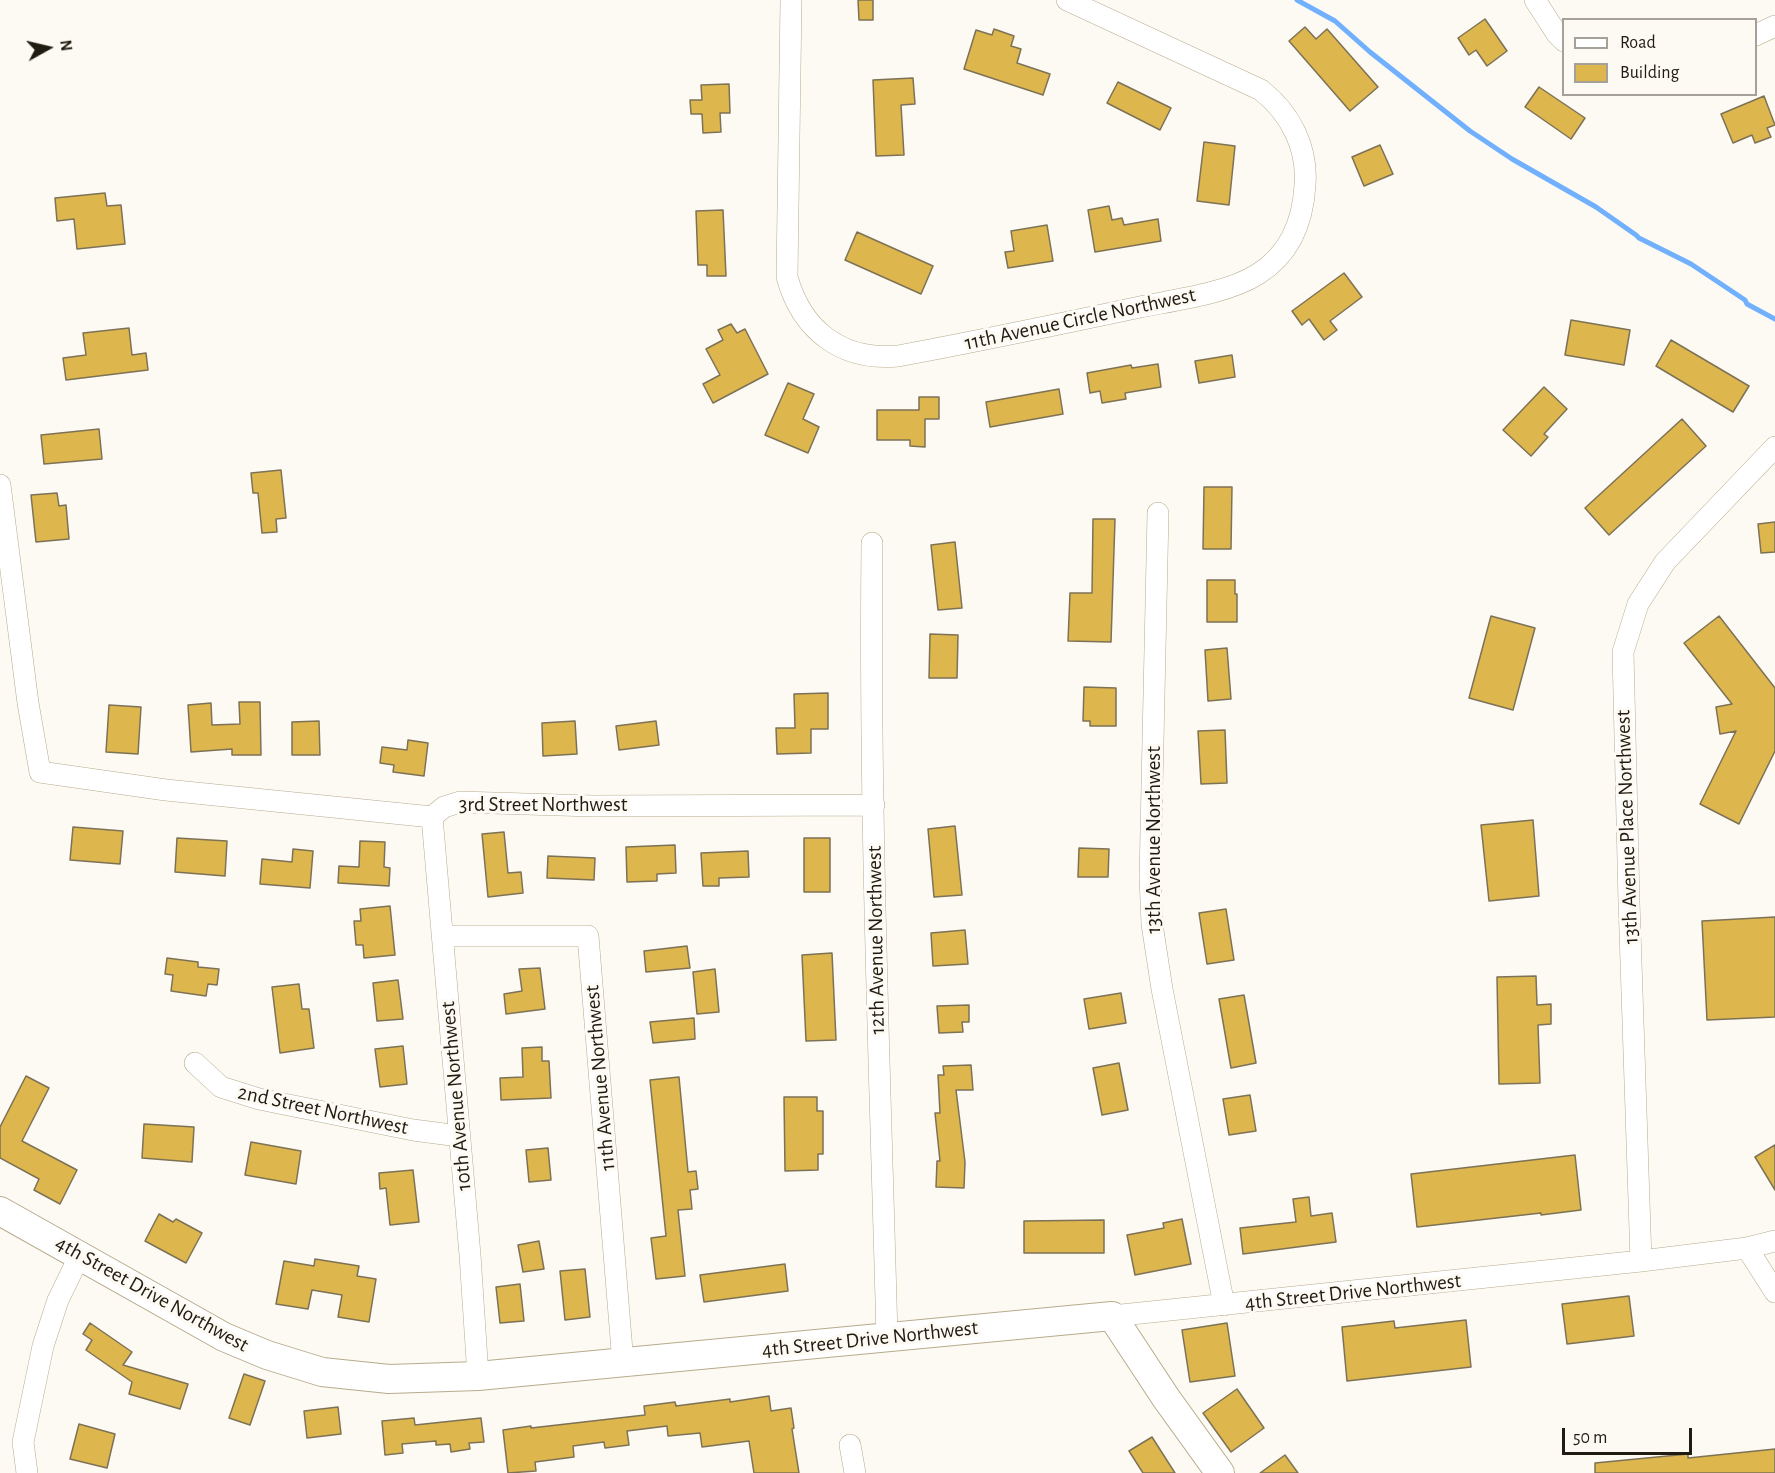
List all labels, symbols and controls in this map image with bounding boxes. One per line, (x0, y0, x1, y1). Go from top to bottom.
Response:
north arrow (18, 18, 78, 78)
legend (1562, 18, 1757, 96)
text: Road (1620, 34, 1656, 52)
text: N (57, 39, 75, 52)
text: Building (1620, 64, 1679, 82)
street label: 11th Avenue Circle Northwest (962, 282, 1198, 356)
street label: 13th Avenue Place Northwest (1610, 709, 1644, 945)
street label: 13th Avenue Northwest (1141, 746, 1167, 934)
street label: 3rd Street Northwest (459, 792, 627, 818)
street label: 12th Avenue Northwest (862, 846, 890, 1034)
street label: 11th Avenue Northwest (579, 984, 621, 1172)
street label: 10th Avenue Northwest (435, 1000, 477, 1192)
street label: 2nd Street Northwest (235, 1080, 411, 1140)
street label: 4th Street Drive Northwest (51, 1230, 253, 1358)
street label: 4th Street Drive Northwest (1244, 1268, 1462, 1316)
street label: 4th Street Drive Northwest (761, 1315, 979, 1363)
scale bar (1565, 1416, 1696, 1454)
text: 50 m (1573, 1429, 1607, 1447)

